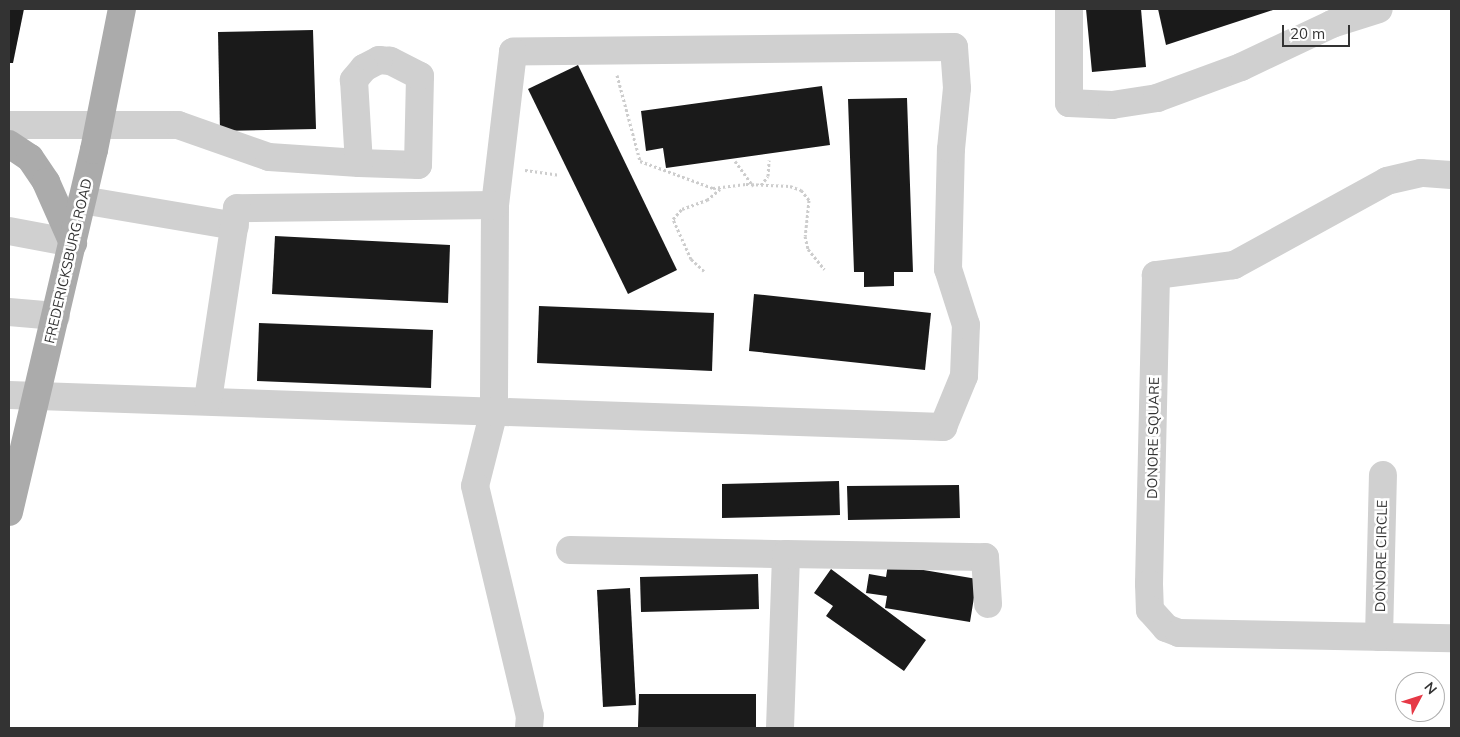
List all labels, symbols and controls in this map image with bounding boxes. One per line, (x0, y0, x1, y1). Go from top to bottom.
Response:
scale bar (1285, 15, 1352, 47)
text: 20 m (1290, 24, 1325, 43)
street label: FREDERICKSBURG ROAD (41, 177, 95, 345)
street label: DONORE SQUARE (1144, 377, 1162, 499)
street label: DONORE CIRCLE (1372, 500, 1390, 612)
north arrow (1395, 672, 1445, 722)
text: N (1420, 678, 1441, 698)

